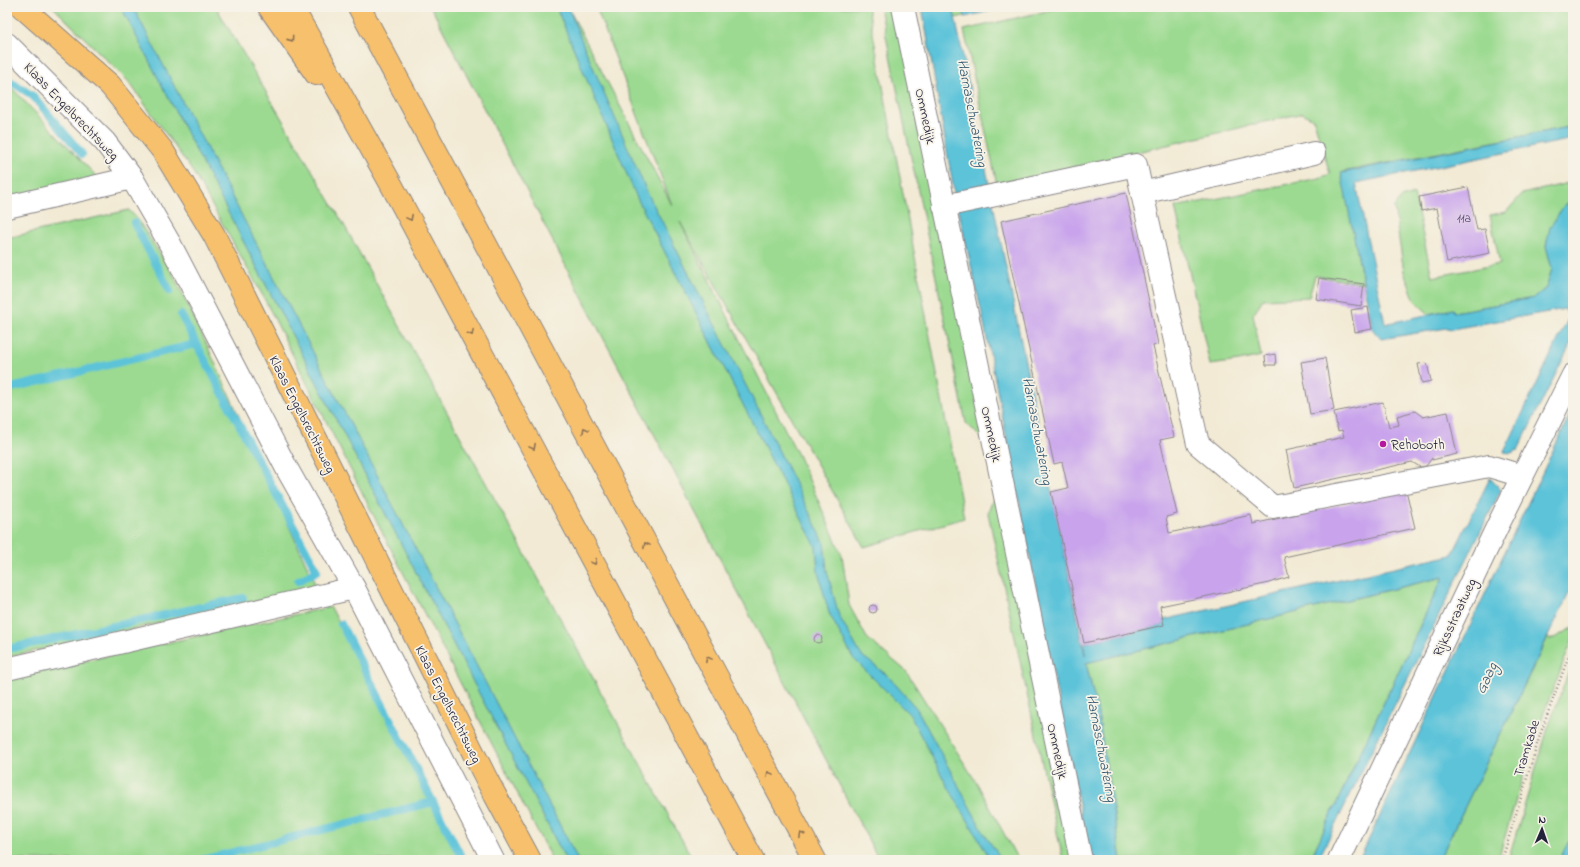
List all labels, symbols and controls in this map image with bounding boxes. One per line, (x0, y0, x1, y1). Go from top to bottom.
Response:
one-way arrow (286, 35, 294, 42)
water label: Harnaschwatering (950, 57, 993, 170)
street label: Klaas Engelbrechtsweg (18, 58, 124, 167)
street label: Ommedijk (908, 86, 941, 147)
house number: 11a (1457, 210, 1471, 228)
one-way arrow (405, 214, 413, 221)
one-way arrow (466, 329, 474, 336)
street label: Klaas Engelbrechtsweg (262, 352, 340, 478)
water label: Harnaschwatering (1015, 375, 1058, 488)
street label: Ommedijk (974, 404, 1007, 465)
one-way arrow (582, 427, 590, 434)
place label: Rehoboth (1391, 435, 1445, 456)
marker: Rehoboth (1378, 439, 1388, 449)
one-way arrow (528, 443, 535, 450)
one-way arrow (644, 541, 651, 549)
one-way arrow (589, 558, 597, 565)
street label: Rijksstraatweg (1428, 575, 1484, 661)
street label: Klaas Engelbrechtsweg (408, 642, 486, 768)
one-way arrow (705, 656, 712, 663)
water label: Gaag (1470, 659, 1505, 698)
water label: Harnaschwatering (1079, 692, 1122, 805)
street label: Tramkade (1509, 717, 1546, 780)
street label: Ommedijk (1040, 721, 1073, 782)
one-way arrow (766, 771, 773, 778)
north arrow (1522, 809, 1562, 849)
text: N (1538, 812, 1546, 828)
one-way arrow (798, 831, 806, 838)

